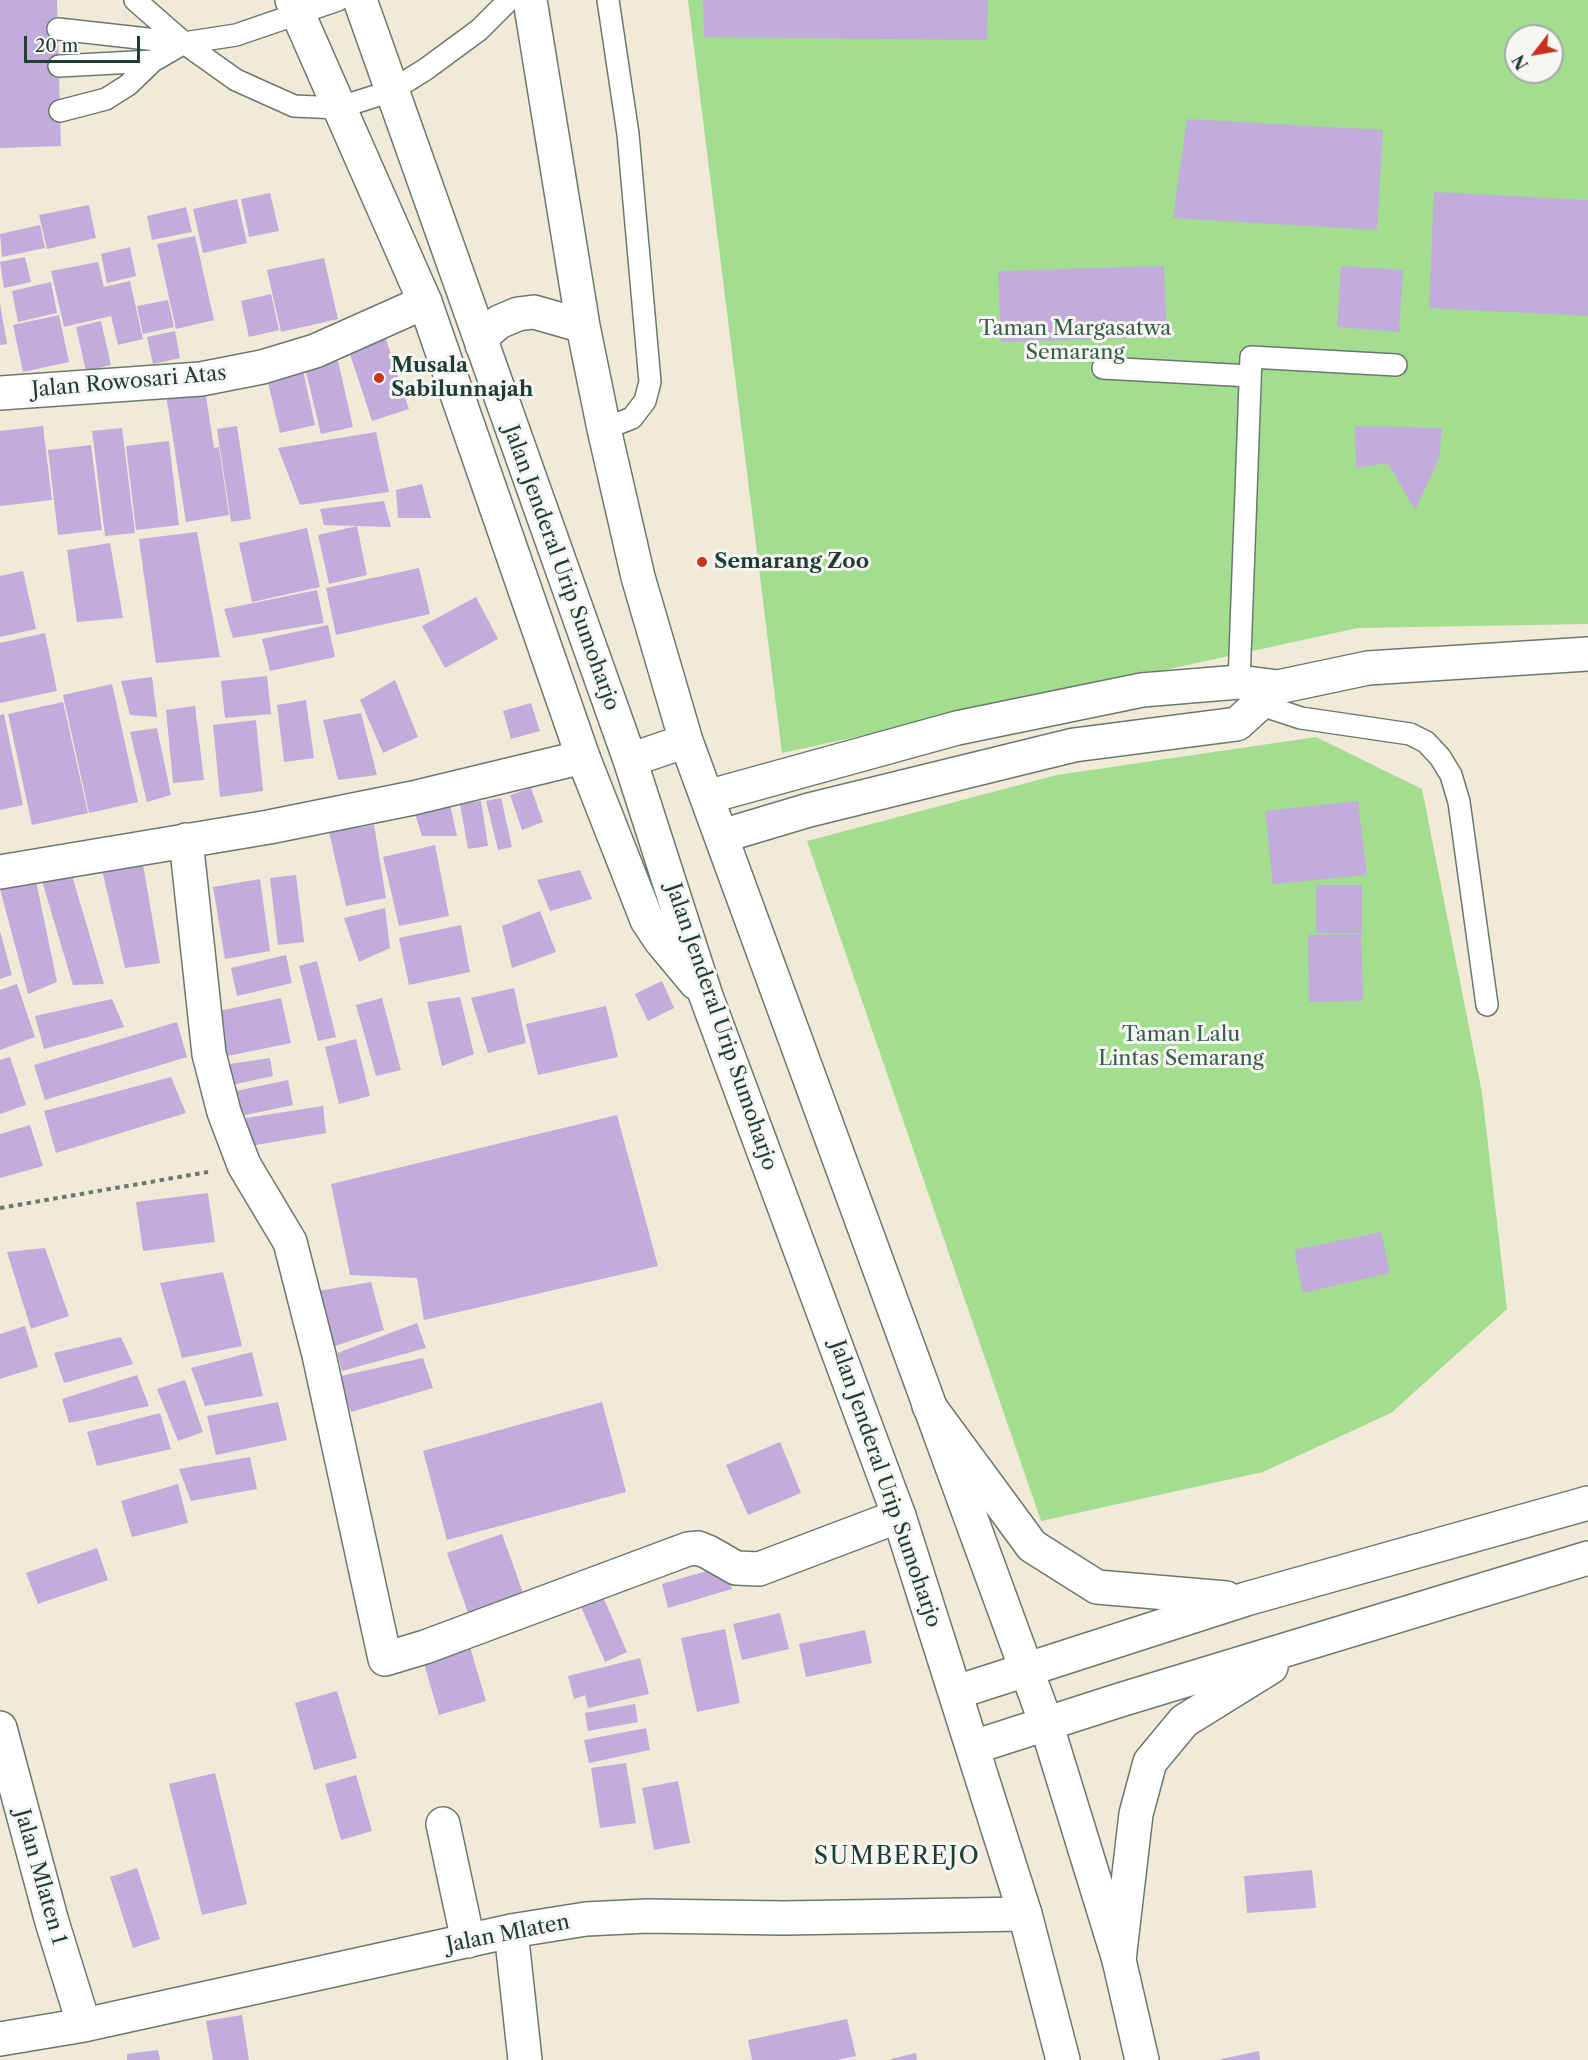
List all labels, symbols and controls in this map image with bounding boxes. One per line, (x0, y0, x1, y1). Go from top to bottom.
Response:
scale bar (27, 24, 142, 62)
north arrow (1504, 24, 1564, 84)
text: 20 m (35, 35, 78, 57)
text: N (1508, 51, 1532, 73)
park label: Taman Margasatwa Semarang (979, 316, 1171, 366)
place label: Musala Sabilunnajah (391, 353, 533, 403)
street label: Jalan Rowosari Atas (31, 361, 227, 403)
marker: Musala Sabilunnajah (372, 371, 386, 385)
street label: Jalan Jenderal Urip Sumoharjo (498, 422, 624, 714)
place label: Semarang Zoo (714, 549, 869, 575)
marker: Semarang Zoo (695, 555, 709, 569)
street label: Jalan Jenderal Urip Sumoharjo (660, 880, 782, 1174)
park label: Taman Lalu Lintas Semarang (1098, 1022, 1264, 1072)
street label: Jalan Jenderal Urip Sumoharjo (824, 1337, 946, 1631)
street label: Jalan Mlaten 1 (9, 1806, 71, 1948)
district label: SUMBEREJO (814, 1843, 980, 1871)
street label: Jalan Mlaten (444, 1910, 572, 1958)

